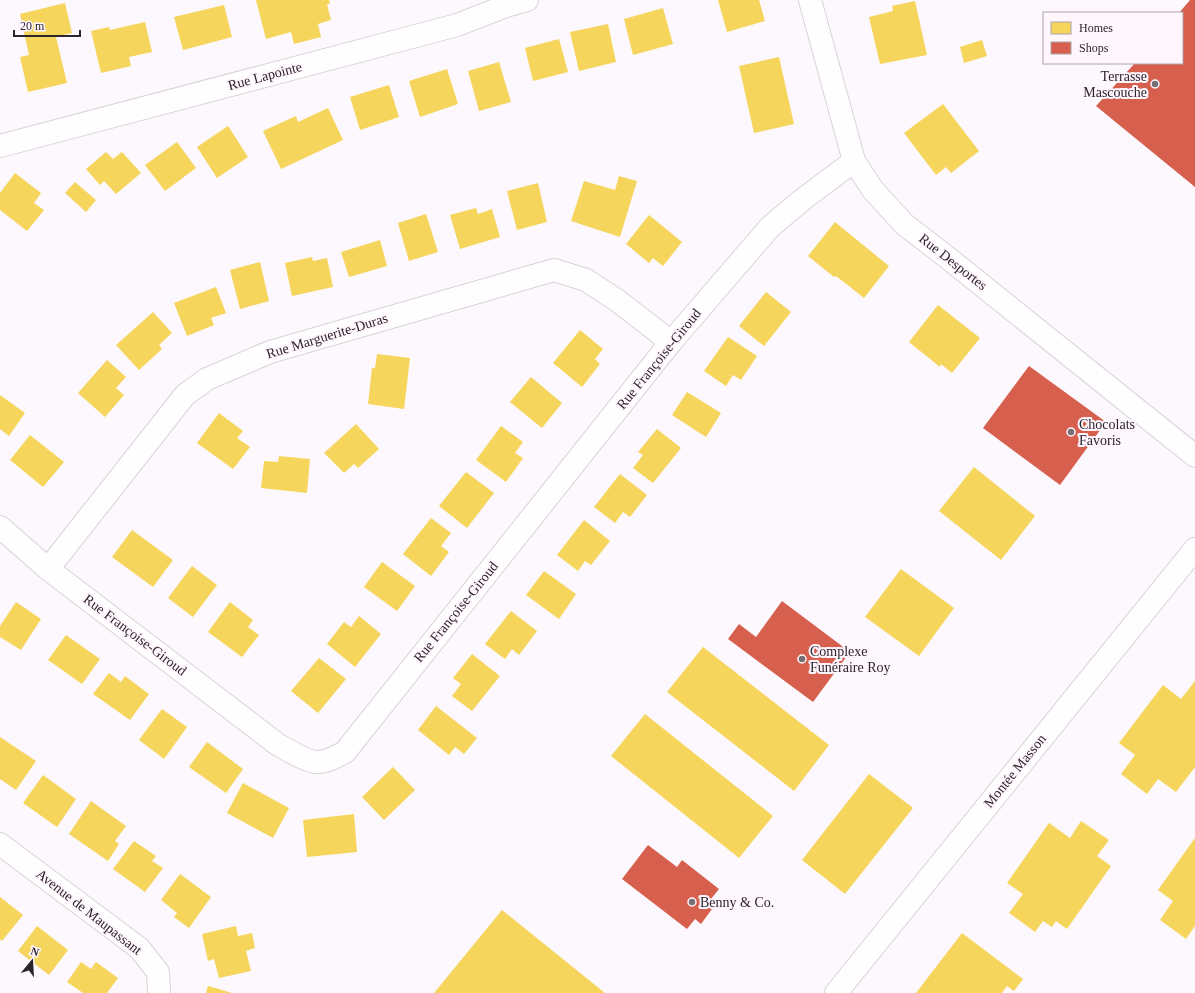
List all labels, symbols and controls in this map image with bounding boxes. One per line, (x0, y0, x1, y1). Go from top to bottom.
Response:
scale bar (14, 12, 80, 38)
legend (1043, 12, 1183, 64)
text: 20 m (20, 19, 45, 33)
text: Homes (1079, 21, 1113, 35)
text: Shops (1079, 41, 1109, 55)
street label: Rue Lapointe (226, 59, 304, 93)
place label: Terrasse Mascouche (1083, 69, 1147, 100)
marker: Terrasse Mascouche (1150, 79, 1160, 89)
street label: Rue Desportes (916, 231, 990, 293)
street label: Rue Françoise-Giroud (614, 306, 704, 412)
street label: Rue Marguerite-Duras (265, 310, 389, 362)
place label: Chocolats Favoris (1079, 417, 1135, 448)
marker: Chocolats Favoris (1066, 427, 1076, 437)
street label: Rue Françoise-Giroud (411, 559, 501, 665)
street label: Rue Françoise-Giroud (81, 591, 189, 679)
place label: Complexe Funéraire Roy (810, 644, 890, 675)
marker: Complexe Funéraire Roy (797, 654, 807, 664)
street label: Montée Masson (981, 731, 1049, 811)
street label: Avenue de Maupassant (33, 866, 145, 958)
place label: Benny & Co. (700, 895, 774, 910)
marker: Benny & Co. (687, 897, 697, 907)
north arrow (12, 941, 52, 981)
text: N (29, 945, 41, 958)

